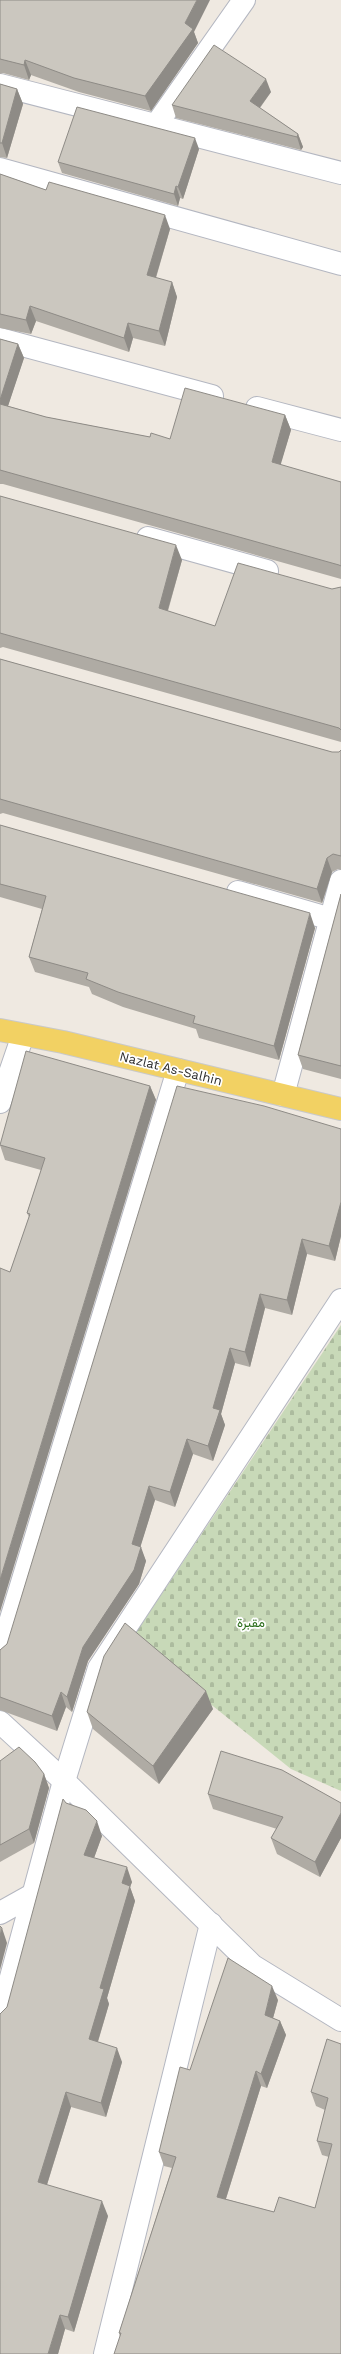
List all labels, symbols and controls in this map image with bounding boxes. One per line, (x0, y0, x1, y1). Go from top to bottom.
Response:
street label: Nazlat As-Salhin (118, 1049, 224, 1088)
park label: مقبرة (237, 1615, 265, 1631)

